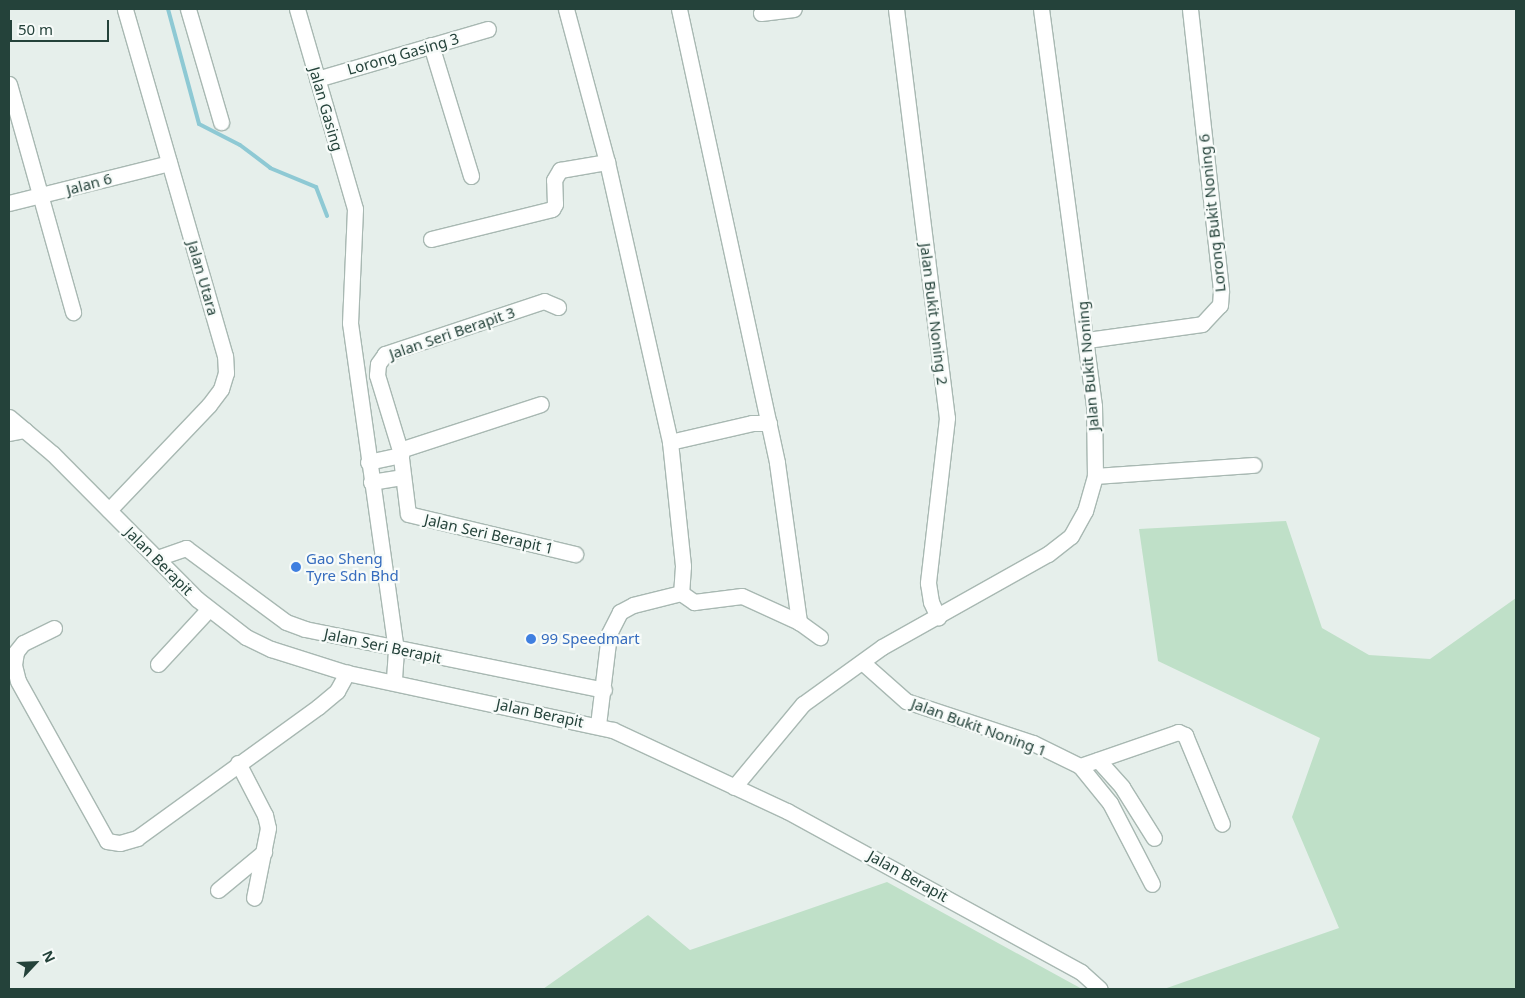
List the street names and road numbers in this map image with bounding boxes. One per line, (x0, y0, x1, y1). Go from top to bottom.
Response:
street label: Lorong Gasing 3 (345, 29, 461, 79)
street label: Jalan Gasing (305, 65, 347, 153)
street label: Lorong Bukit Noning 6 (1195, 133, 1229, 293)
street label: Jalan 6 (64, 169, 114, 199)
street label: Jalan Utara (184, 238, 222, 318)
street label: Jalan Bukit Noning 2 (916, 242, 952, 386)
street label: Jalan Bukit Noning (1073, 300, 1103, 432)
street label: Jalan Seri Berapit 3 (387, 303, 517, 363)
street label: Jalan Seri Berapit 1 (423, 510, 555, 558)
street label: Jalan Berapit (121, 523, 197, 599)
street label: Jalan Seri Berapit (323, 625, 443, 667)
street label: Jalan Bukit Noning 1 (909, 694, 1049, 760)
street label: Jalan Berapit (495, 695, 585, 731)
street label: Jalan Berapit (865, 847, 951, 905)

